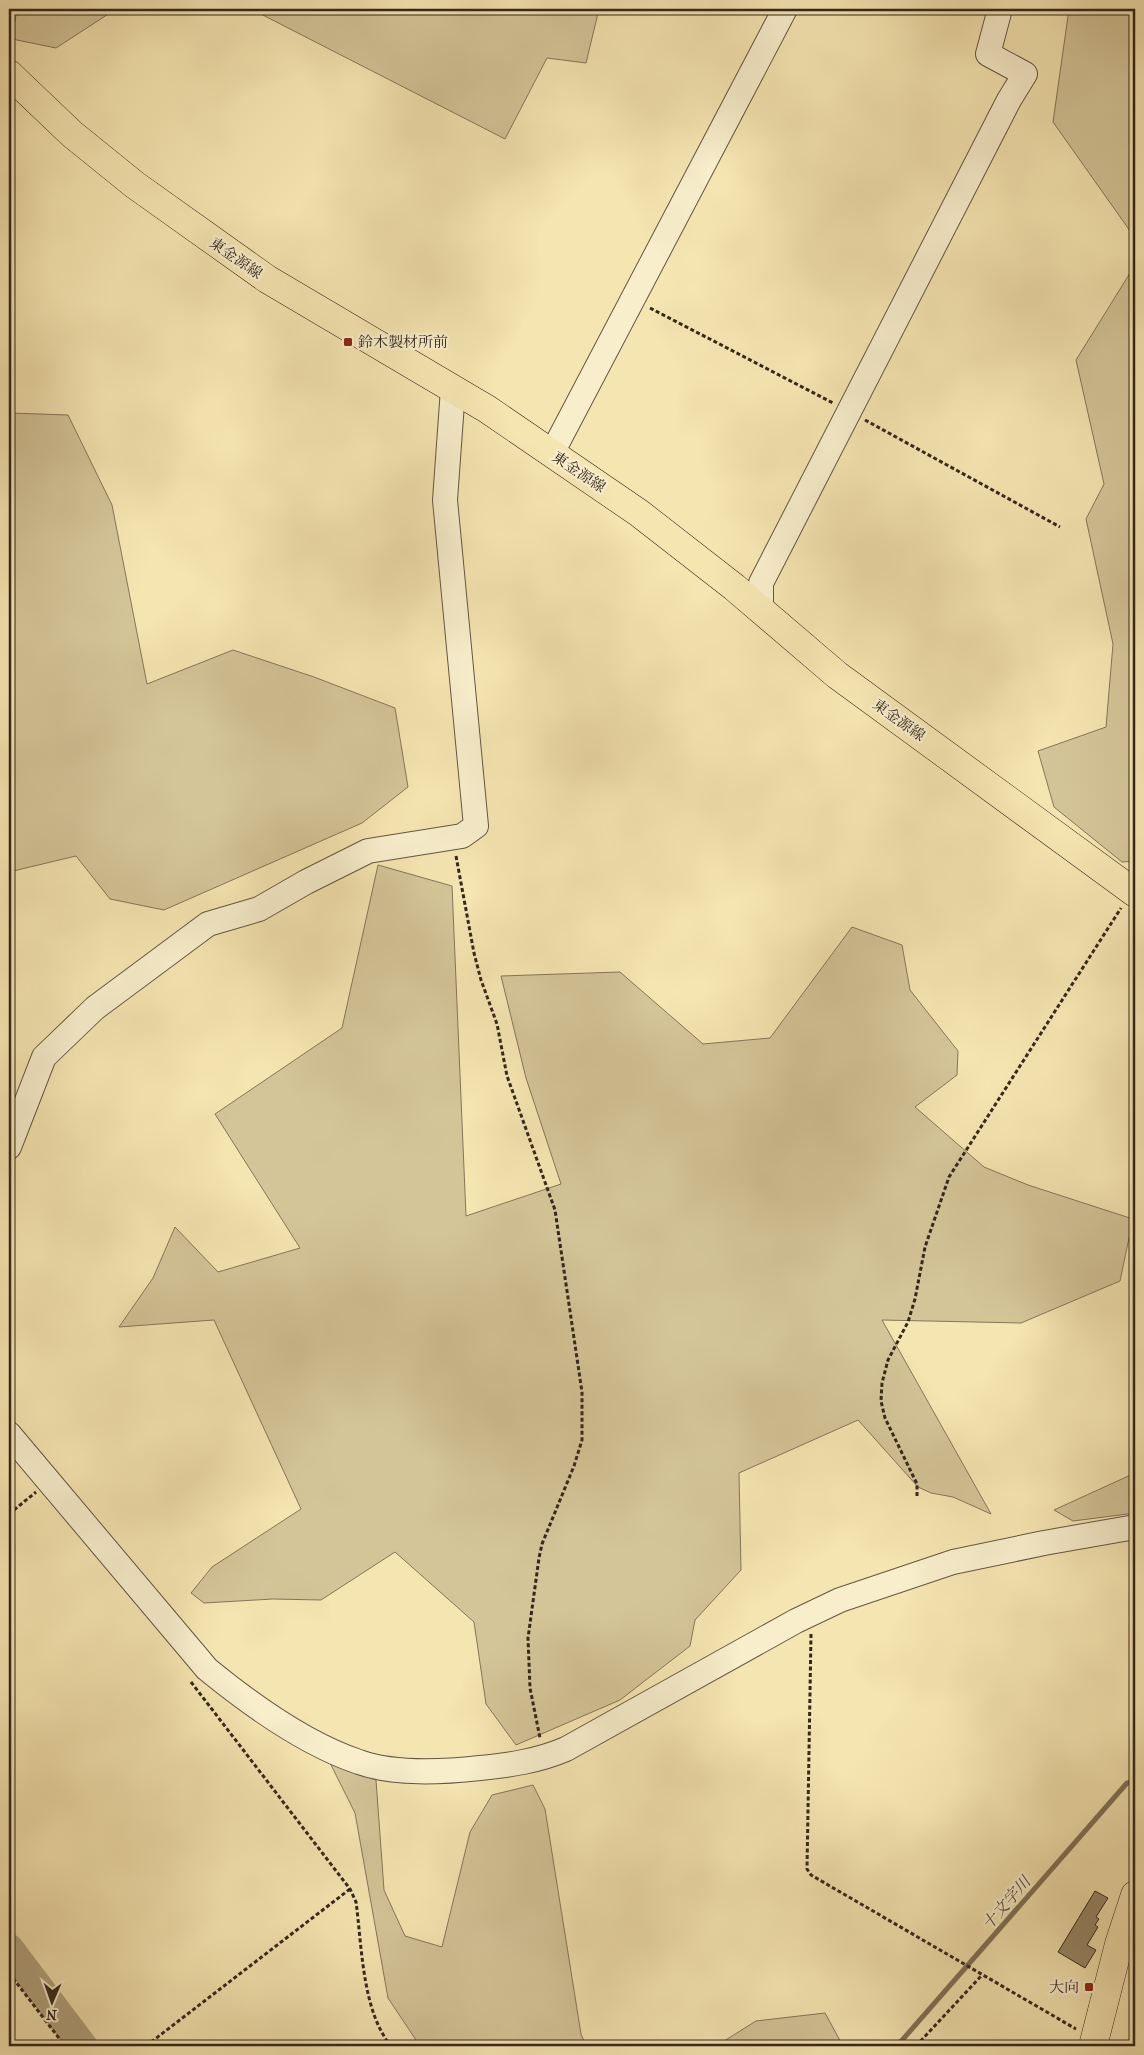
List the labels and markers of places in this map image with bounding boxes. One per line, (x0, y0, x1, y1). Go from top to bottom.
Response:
place label: 鈴木製材所前 (358, 333, 448, 351)
marker: 鈴木製材所前 (342, 336, 354, 348)
place label: 大向 (1049, 1978, 1079, 1996)
marker: 大向 (1083, 1981, 1095, 1993)

